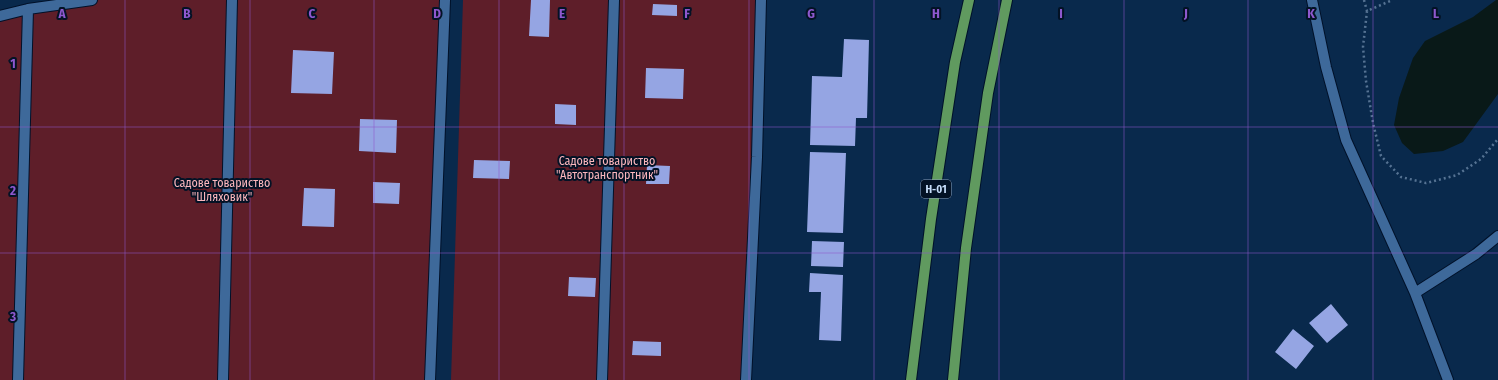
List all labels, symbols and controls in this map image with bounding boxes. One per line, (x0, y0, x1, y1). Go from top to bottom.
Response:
text: A (57, 6, 66, 21)
text: B (183, 6, 191, 21)
text: C (309, 6, 316, 21)
text: D (433, 6, 441, 21)
text: E (559, 6, 565, 21)
text: F (684, 6, 690, 21)
text: G (807, 6, 815, 21)
text: H (932, 6, 940, 21)
text: I (1059, 6, 1063, 21)
text: J (1183, 6, 1188, 21)
text: K (1307, 6, 1315, 21)
text: L (1433, 6, 1439, 21)
text: 1 (10, 56, 16, 71)
park label: Садове товариство "Автотранспортник" (556, 154, 658, 182)
park label: Садове товариство "Шляховик" (174, 176, 270, 204)
road number: Н-01 (921, 180, 951, 198)
text: 2 (9, 183, 16, 198)
text: 3 (9, 309, 16, 324)

